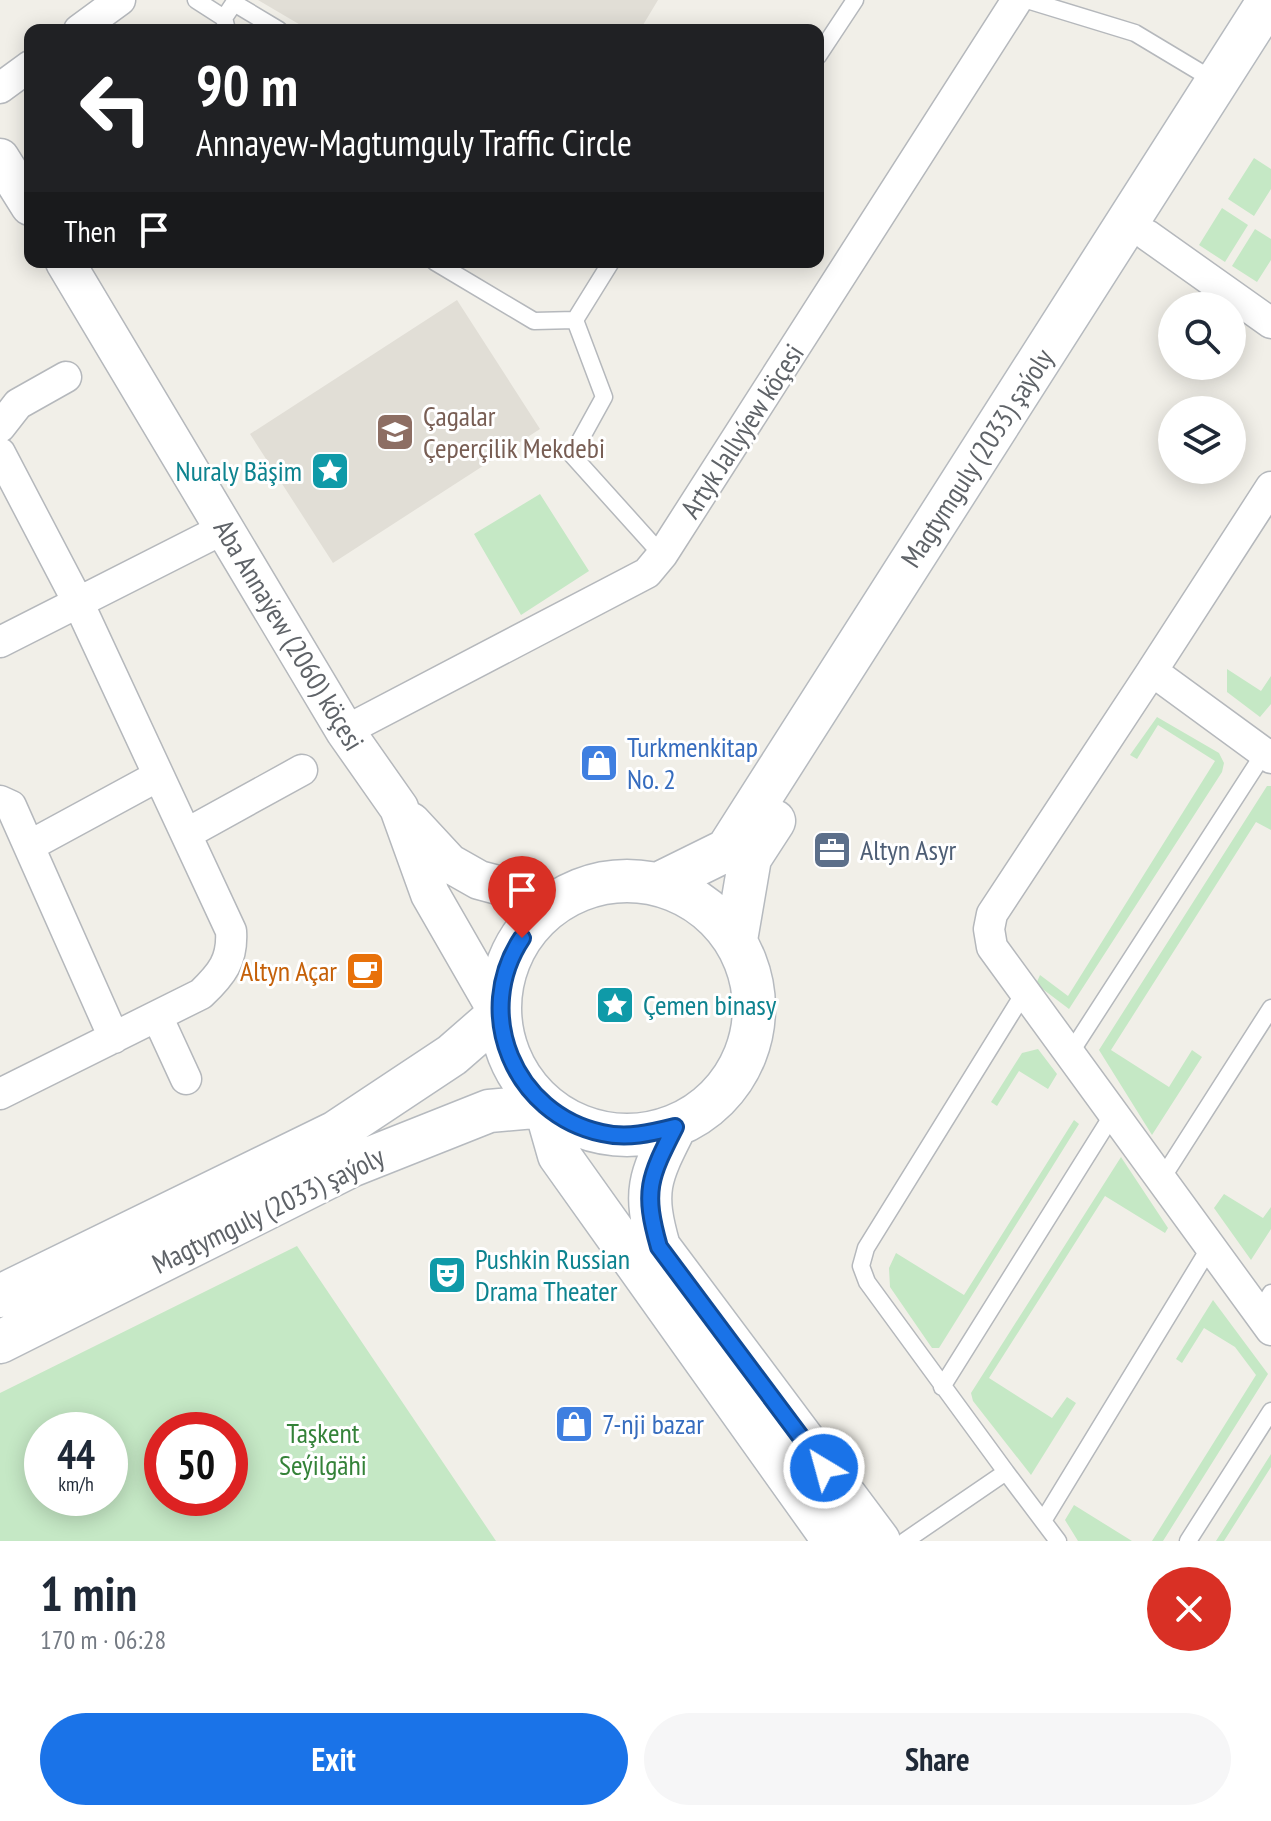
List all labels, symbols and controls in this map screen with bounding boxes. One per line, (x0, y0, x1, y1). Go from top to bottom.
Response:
text: 90 m (196, 49, 298, 121)
icon: left (64, 56, 168, 160)
text: Annayew-Magtumguly Traffic Circle (196, 119, 632, 166)
icon: arrive (132, 208, 176, 252)
text: Then (64, 211, 116, 250)
map controls (1158, 292, 1246, 484)
button: search (1158, 292, 1246, 380)
street label: Artyk Jallyýew köçesi (671, 336, 812, 525)
street label: Magtymguly (2033) şaýoly (892, 341, 1061, 574)
button: layers (1158, 396, 1246, 484)
place label: Çagalar Çeperçilik Mekdebi (423, 397, 605, 466)
school or university icon: Çagalar Çeperçilik Mekdebi (374, 411, 416, 453)
place icon: Nuraly Bäşim (309, 450, 351, 492)
place label: Nuraly Bäşim (176, 452, 302, 489)
street label: Aba Annaýew (2060) köçesi (206, 512, 373, 757)
place label: Turkmenkitap No. 2 (627, 728, 758, 797)
shop icon: Turkmenkitap No. 2 (578, 742, 620, 784)
office icon: Altyn Asyr (811, 829, 853, 871)
place label: Altyn Asyr (860, 831, 957, 868)
pin (488, 856, 556, 938)
icon: arrive (500, 868, 544, 912)
cafe icon: Altyn Açar (344, 950, 386, 992)
place label: Altyn Açar (240, 952, 337, 989)
place icon: Çemen binasy (594, 984, 636, 1026)
place label: Çemen binasy (643, 986, 777, 1023)
street label: Magtymguly (2033) şaýoly (146, 1137, 390, 1282)
place label: Pushkin Russian Drama Theater (475, 1240, 630, 1309)
theatre icon: Pushkin Russian Drama Theater (426, 1254, 468, 1296)
shop icon: 7-nji bazar (553, 1403, 595, 1445)
place label: 7-nji bazar (602, 1405, 704, 1442)
speed limit sign: 50 (144, 1412, 248, 1516)
park label: Taşkent Seýilgähi (279, 1414, 367, 1483)
position arrow (782, 1426, 866, 1510)
text: 44 (57, 1428, 95, 1480)
text: km/h (58, 1471, 94, 1497)
text: 1 min (40, 1562, 137, 1624)
button: close (1147, 1567, 1231, 1651)
text: 170 m · 06:28 (40, 1623, 166, 1656)
button: Exit (40, 1713, 628, 1805)
button: Share (644, 1713, 1231, 1805)

